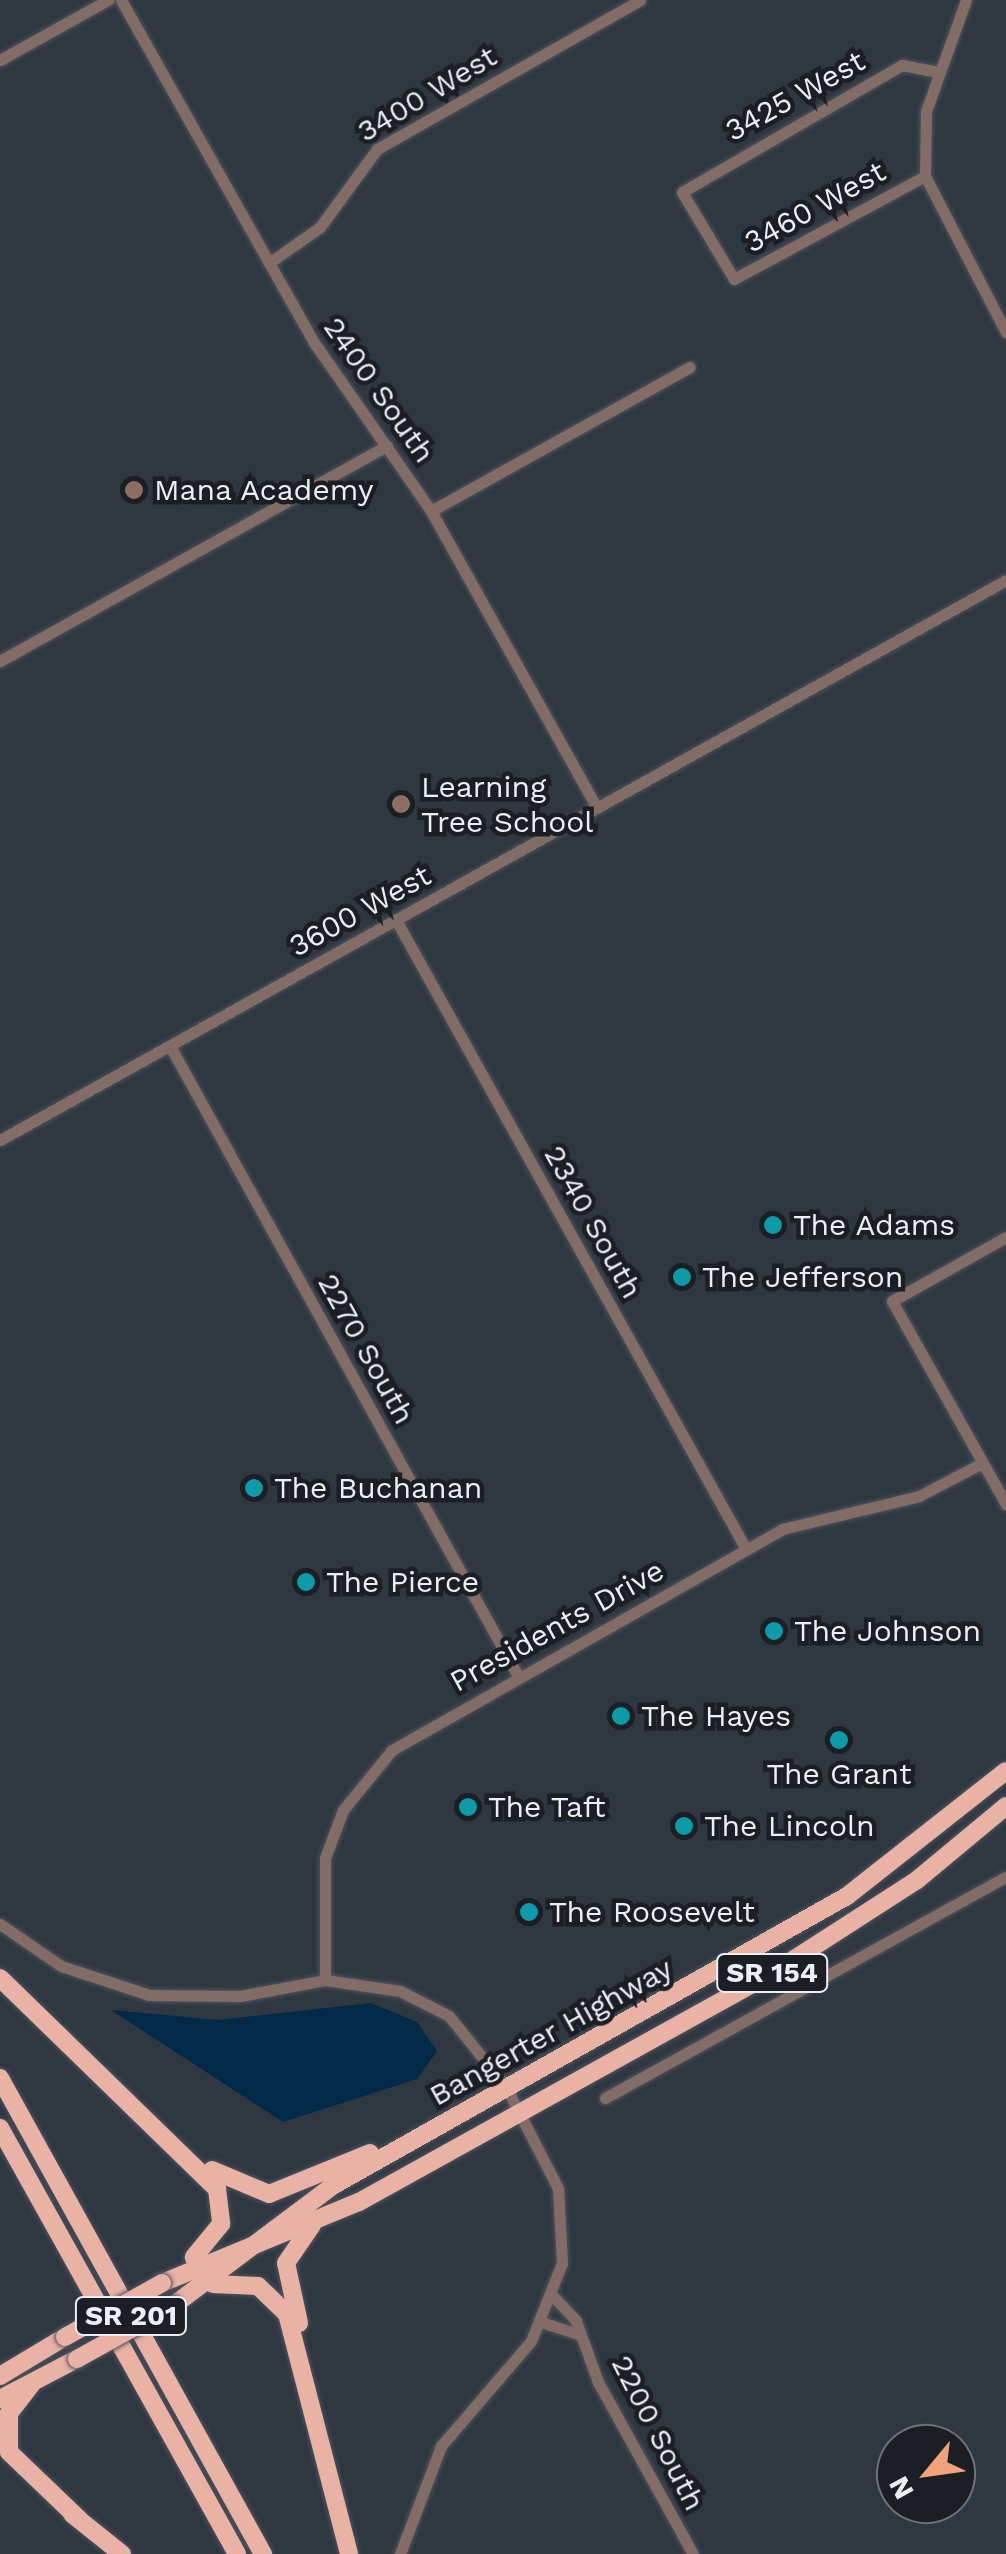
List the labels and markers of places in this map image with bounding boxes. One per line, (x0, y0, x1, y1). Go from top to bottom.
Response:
place label: Mana Academy (154, 472, 375, 508)
marker: Mana Academy (123, 479, 145, 501)
place label: Learning Tree School (421, 769, 593, 840)
marker: Learning Tree School (390, 793, 412, 815)
place label: The Adams (793, 1207, 956, 1243)
marker: The Adams (762, 1214, 784, 1236)
place label: The Jefferson (702, 1259, 904, 1295)
marker: The Jefferson (671, 1266, 693, 1288)
place label: The Buchanan (274, 1470, 482, 1506)
marker: The Buchanan (243, 1477, 265, 1499)
place label: The Pierce (326, 1564, 479, 1600)
marker: The Pierce (295, 1571, 317, 1593)
place label: The Johnson (794, 1613, 982, 1649)
marker: The Johnson (763, 1620, 785, 1642)
place label: The Hayes (641, 1698, 791, 1734)
marker: The Hayes (610, 1705, 632, 1727)
marker: The Grant (828, 1729, 850, 1751)
place label: The Grant (766, 1756, 912, 1792)
place label: The Taft (488, 1789, 606, 1825)
marker: The Taft (457, 1796, 479, 1818)
place label: The Lincoln (704, 1808, 875, 1844)
marker: The Lincoln (673, 1815, 695, 1837)
place label: The Roosevelt (549, 1894, 755, 1930)
marker: The Roosevelt (518, 1901, 540, 1923)

